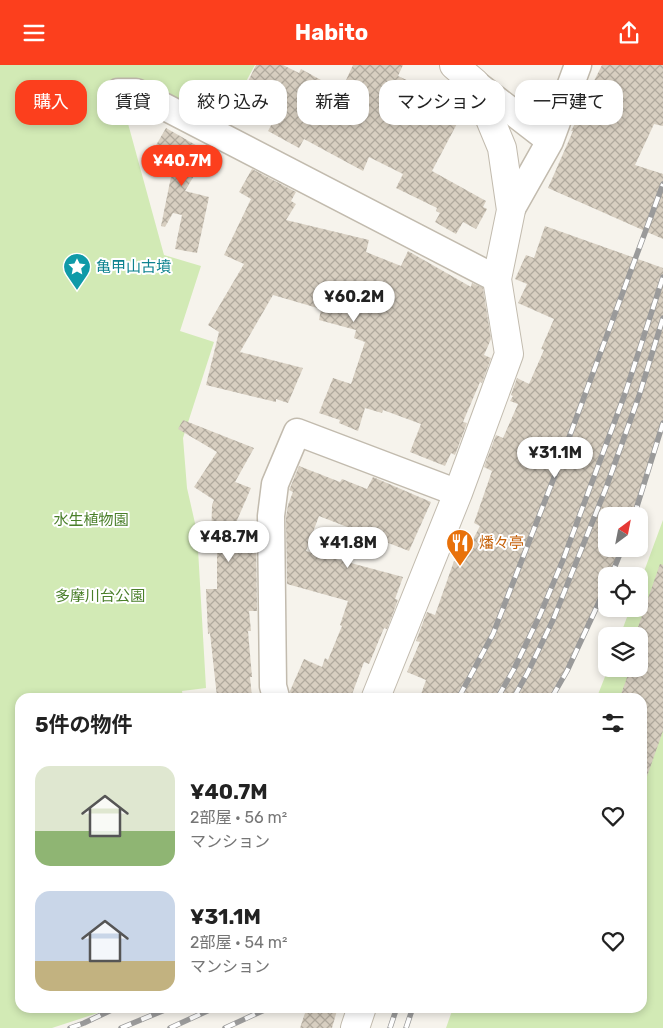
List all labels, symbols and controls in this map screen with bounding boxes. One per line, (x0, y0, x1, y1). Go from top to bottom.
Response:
icon: menu (20, 19, 48, 47)
text: Habito (295, 19, 368, 46)
icon: share (615, 19, 643, 47)
chip: 購入 (15, 80, 87, 125)
chip: 賃貸 (97, 80, 169, 125)
chip: 絞り込み (179, 80, 287, 125)
chip: 新着 (297, 80, 369, 125)
chip: マンション (379, 80, 505, 125)
chip: 一戸建て (515, 80, 623, 125)
pin: ¥40.7M (141, 145, 223, 187)
text: ¥40.7M (152, 151, 212, 170)
place icon: 亀甲山古墳 (62, 252, 92, 291)
place label: 亀甲山古墳 (96, 258, 171, 276)
pin: ¥60.2M (313, 281, 395, 323)
text: ¥60.2M (324, 287, 384, 306)
pin: ¥31.1M (514, 437, 596, 479)
text: ¥31.1M (528, 443, 582, 462)
north arrow (598, 507, 648, 557)
map controls (598, 507, 648, 677)
park label: 水生植物園 (53, 511, 129, 529)
pin: ¥48.7M (188, 521, 270, 563)
text: ¥48.7M (199, 527, 259, 546)
pin: ¥41.8M (307, 527, 389, 569)
restaurant icon: 燔々亭 (445, 528, 475, 567)
text: ¥41.8M (319, 533, 377, 552)
place label: 燔々亭 (479, 534, 524, 552)
button: locate (598, 567, 648, 617)
park label: 多摩川台公園 (55, 587, 145, 605)
button: layers (598, 627, 648, 677)
icon: filters (599, 709, 627, 737)
text: 5件の物件 (35, 712, 133, 737)
text: ¥40.7M (190, 779, 268, 804)
icon: home (75, 786, 135, 846)
icon: heart (599, 802, 627, 830)
text: 2部屋 · 56 m² (190, 808, 287, 827)
text: マンション (190, 832, 270, 851)
text: ¥31.1M (190, 904, 261, 929)
icon: home (75, 911, 135, 971)
icon: heart (599, 927, 627, 955)
text: 2部屋 · 54 m² (190, 933, 288, 952)
text: マンション (190, 957, 270, 976)

